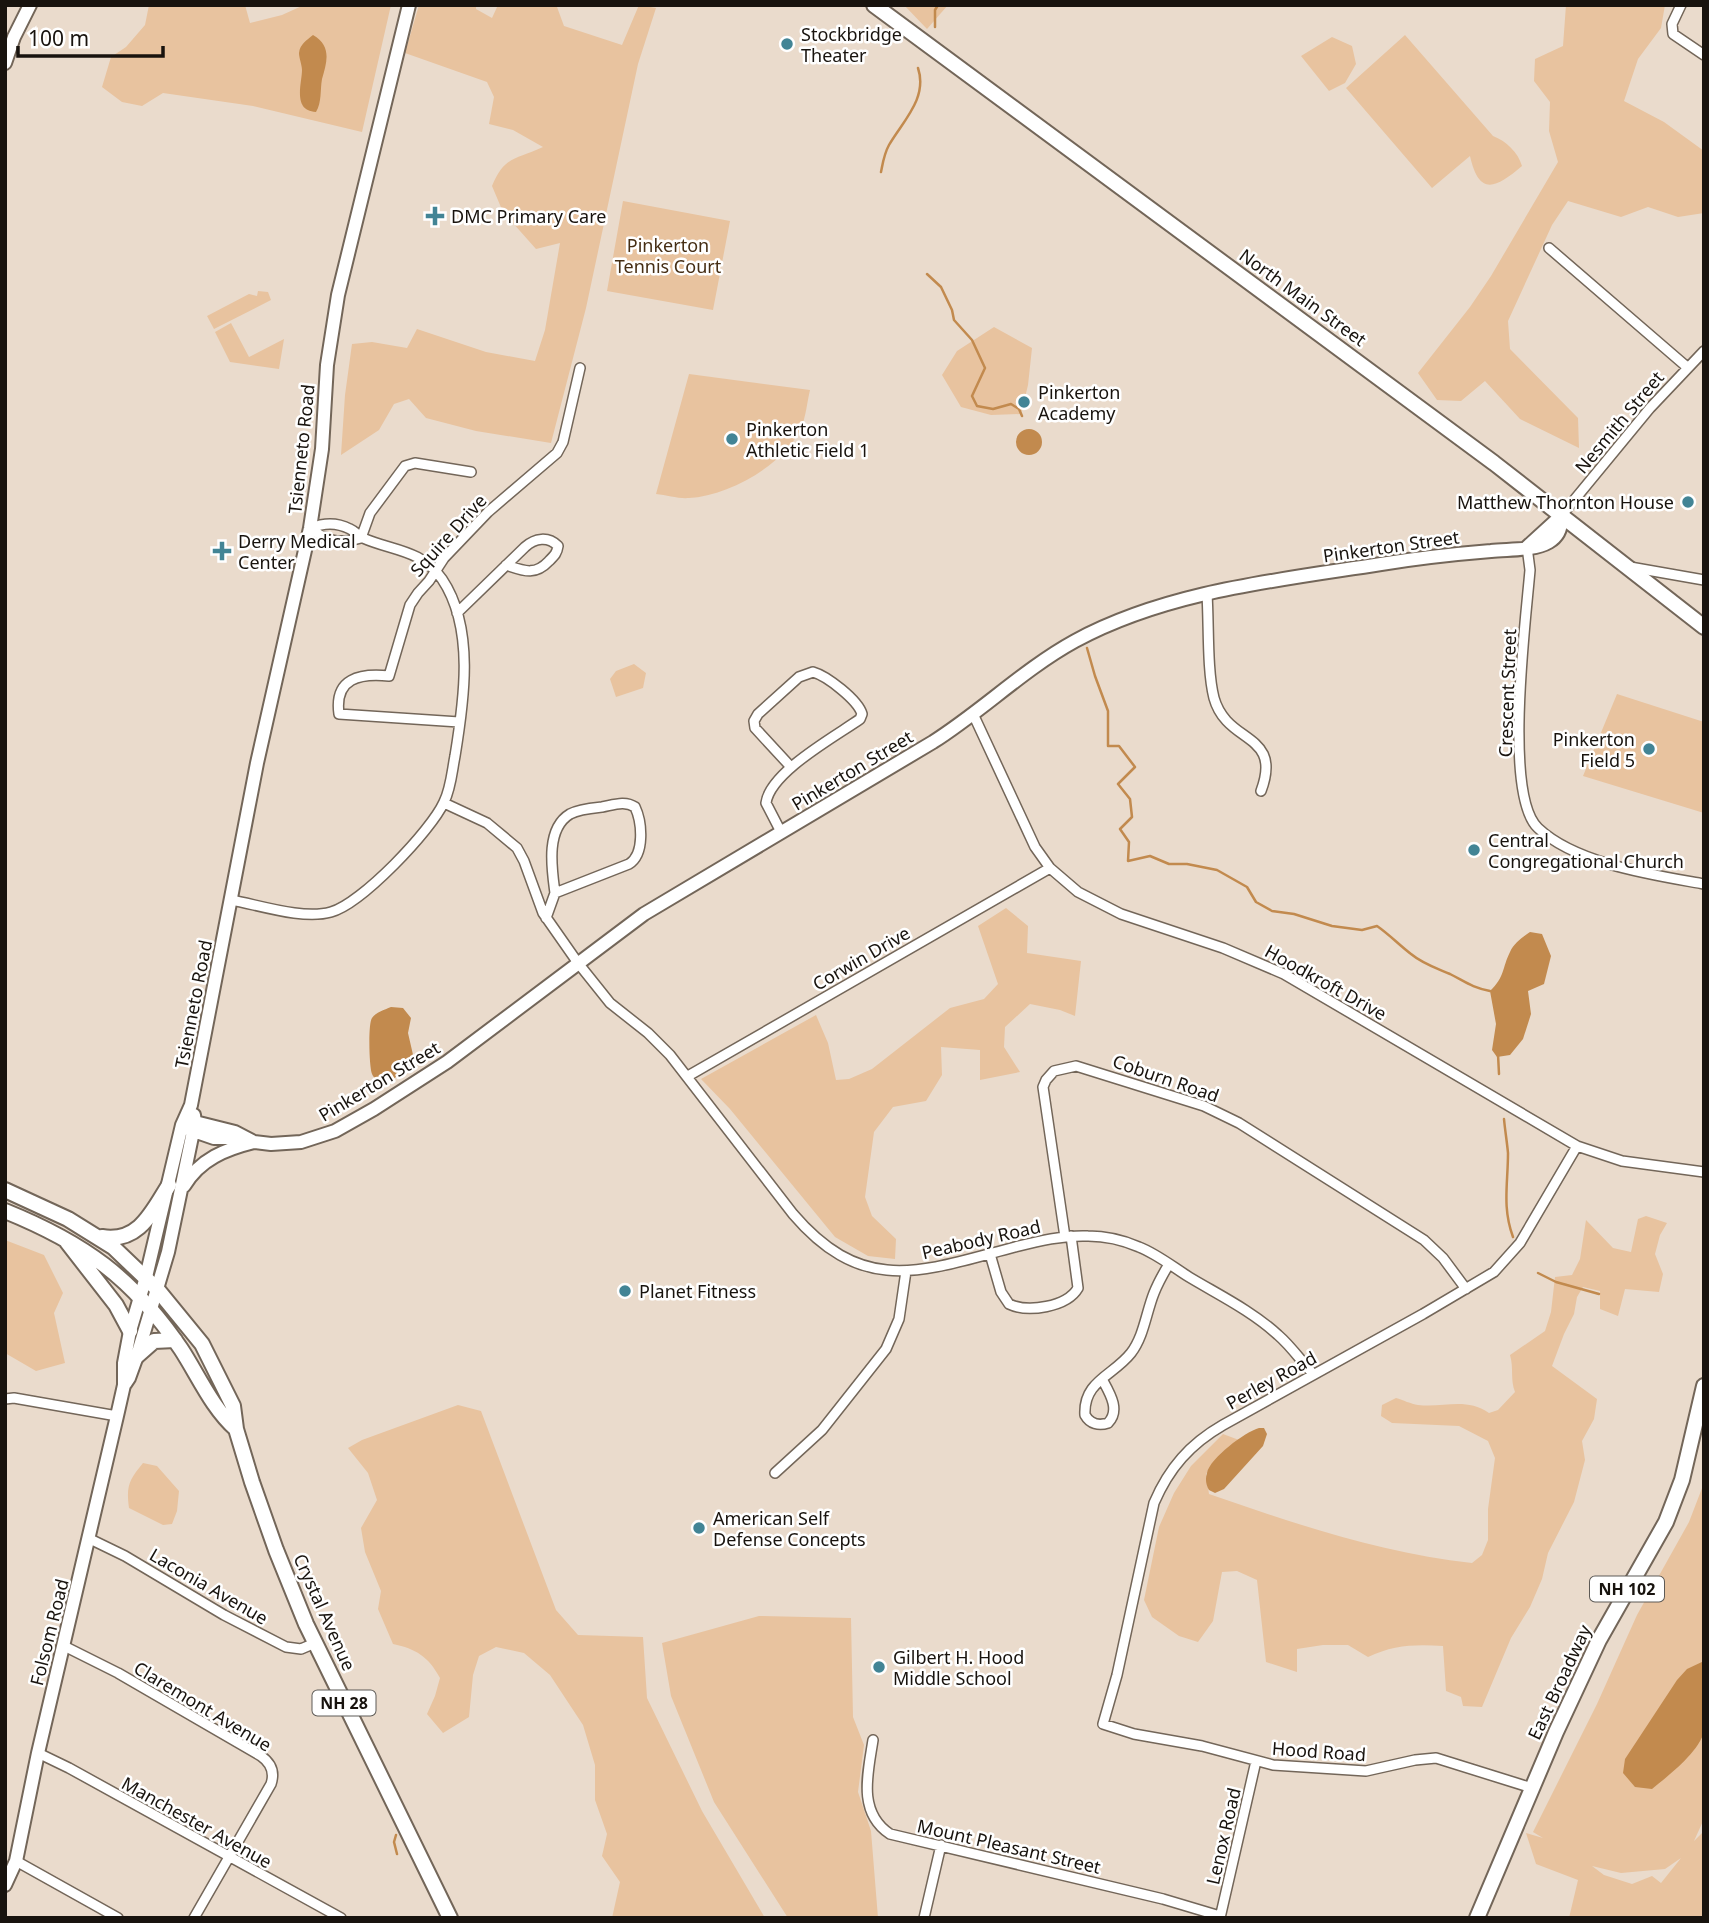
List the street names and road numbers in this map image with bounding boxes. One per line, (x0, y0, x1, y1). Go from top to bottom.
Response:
street label: North Main Street (1235, 243, 1372, 352)
street label: Nesmith Street (1569, 365, 1669, 478)
street label: Tsienneto Road (282, 383, 320, 515)
street label: Squire Drive (405, 489, 491, 581)
street label: Pinkerton Street (1321, 524, 1461, 567)
street label: Crescent Street (1493, 628, 1521, 758)
street label: Pinkerton Street (787, 724, 917, 816)
street label: Corwin Drive (808, 920, 914, 996)
street label: Tsienneto Road (169, 938, 217, 1070)
street label: Hoodkroft Drive (1261, 939, 1391, 1025)
street label: Pinkerton Street (314, 1035, 444, 1127)
street label: Coburn Road (1110, 1049, 1222, 1107)
street label: Peabody Road (919, 1214, 1043, 1264)
street label: Perley Road (1221, 1345, 1321, 1415)
street label: Laconia Avenue (145, 1542, 273, 1630)
street label: Crystal Avenue (288, 1550, 362, 1674)
street label: Folsom Road (24, 1576, 74, 1688)
road number: NH 102 (1590, 1576, 1664, 1602)
street label: East Broadway (1522, 1620, 1596, 1743)
street label: Claremont Avenue (130, 1655, 276, 1757)
road number: NH 28 (312, 1690, 376, 1716)
street label: Hood Road (1271, 1736, 1367, 1766)
street label: Manchester Avenue (118, 1771, 276, 1873)
street label: Lenox Road (1200, 1785, 1246, 1887)
street label: Mount Pleasant Street (915, 1813, 1104, 1879)

